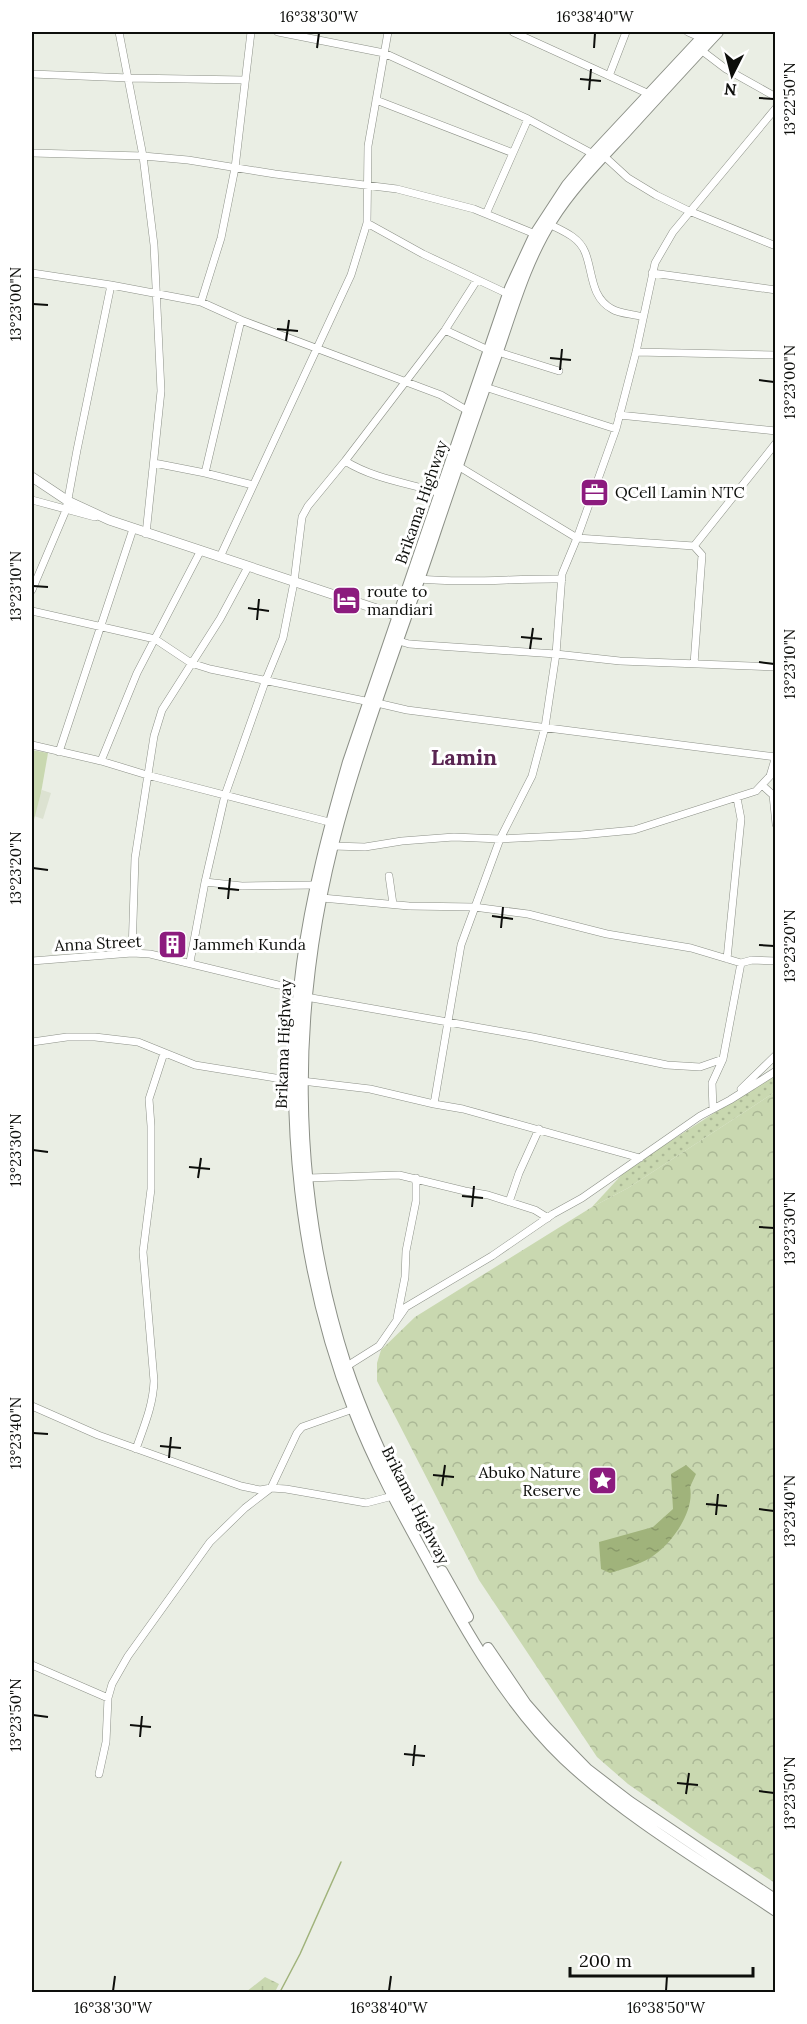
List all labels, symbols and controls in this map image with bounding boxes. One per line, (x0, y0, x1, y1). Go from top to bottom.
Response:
text: 16°38'30"W (280, 7, 359, 26)
text: 16°38'40"W (557, 7, 635, 26)
north arrow (702, 45, 762, 105)
text: 13°22'50"N (780, 62, 799, 136)
text: N (723, 79, 738, 101)
text: 13°23'00"N (6, 267, 25, 341)
text: 13°23'00"N (780, 345, 799, 419)
street label: Brikama Highway (390, 437, 452, 567)
office icon: QCell Lamin NTC (578, 476, 610, 508)
place label: QCell Lamin NTC (615, 482, 745, 502)
text: 13°23'10"N (6, 551, 25, 621)
place label: route to mandiari (367, 581, 433, 619)
hotel icon: route to mandiari (330, 584, 362, 616)
text: 13°23'10"N (780, 629, 799, 699)
district label: Lamin (431, 743, 497, 771)
text: 13°23'20"N (6, 831, 25, 905)
text: 13°23'20"N (780, 909, 799, 983)
building icon: Jammeh Kunda (156, 928, 188, 960)
street label: Anna Street (53, 931, 143, 955)
place label: Jammeh Kunda (192, 934, 306, 954)
street label: Brikama Highway (271, 978, 295, 1109)
text: 13°23'30"N (6, 1113, 25, 1187)
text: 13°23'30"N (780, 1191, 799, 1265)
text: 13°23'40"N (6, 1397, 25, 1469)
street label: Brikama Highway (378, 1443, 455, 1568)
place label: Abuko Nature Reserve (478, 1462, 581, 1500)
place icon: Abuko Nature Reserve (586, 1465, 618, 1497)
text: 13°23'40"N (780, 1475, 799, 1547)
text: 13°23'50"N (6, 1678, 25, 1752)
text: 13°23'50"N (780, 1756, 799, 1830)
scale bar (570, 1940, 753, 1978)
text: 200 m (579, 1949, 632, 1972)
text: 16°38'30"W (74, 1998, 153, 2017)
text: 16°38'40"W (351, 1998, 429, 2017)
text: 16°38'50"W (627, 1998, 706, 2017)

